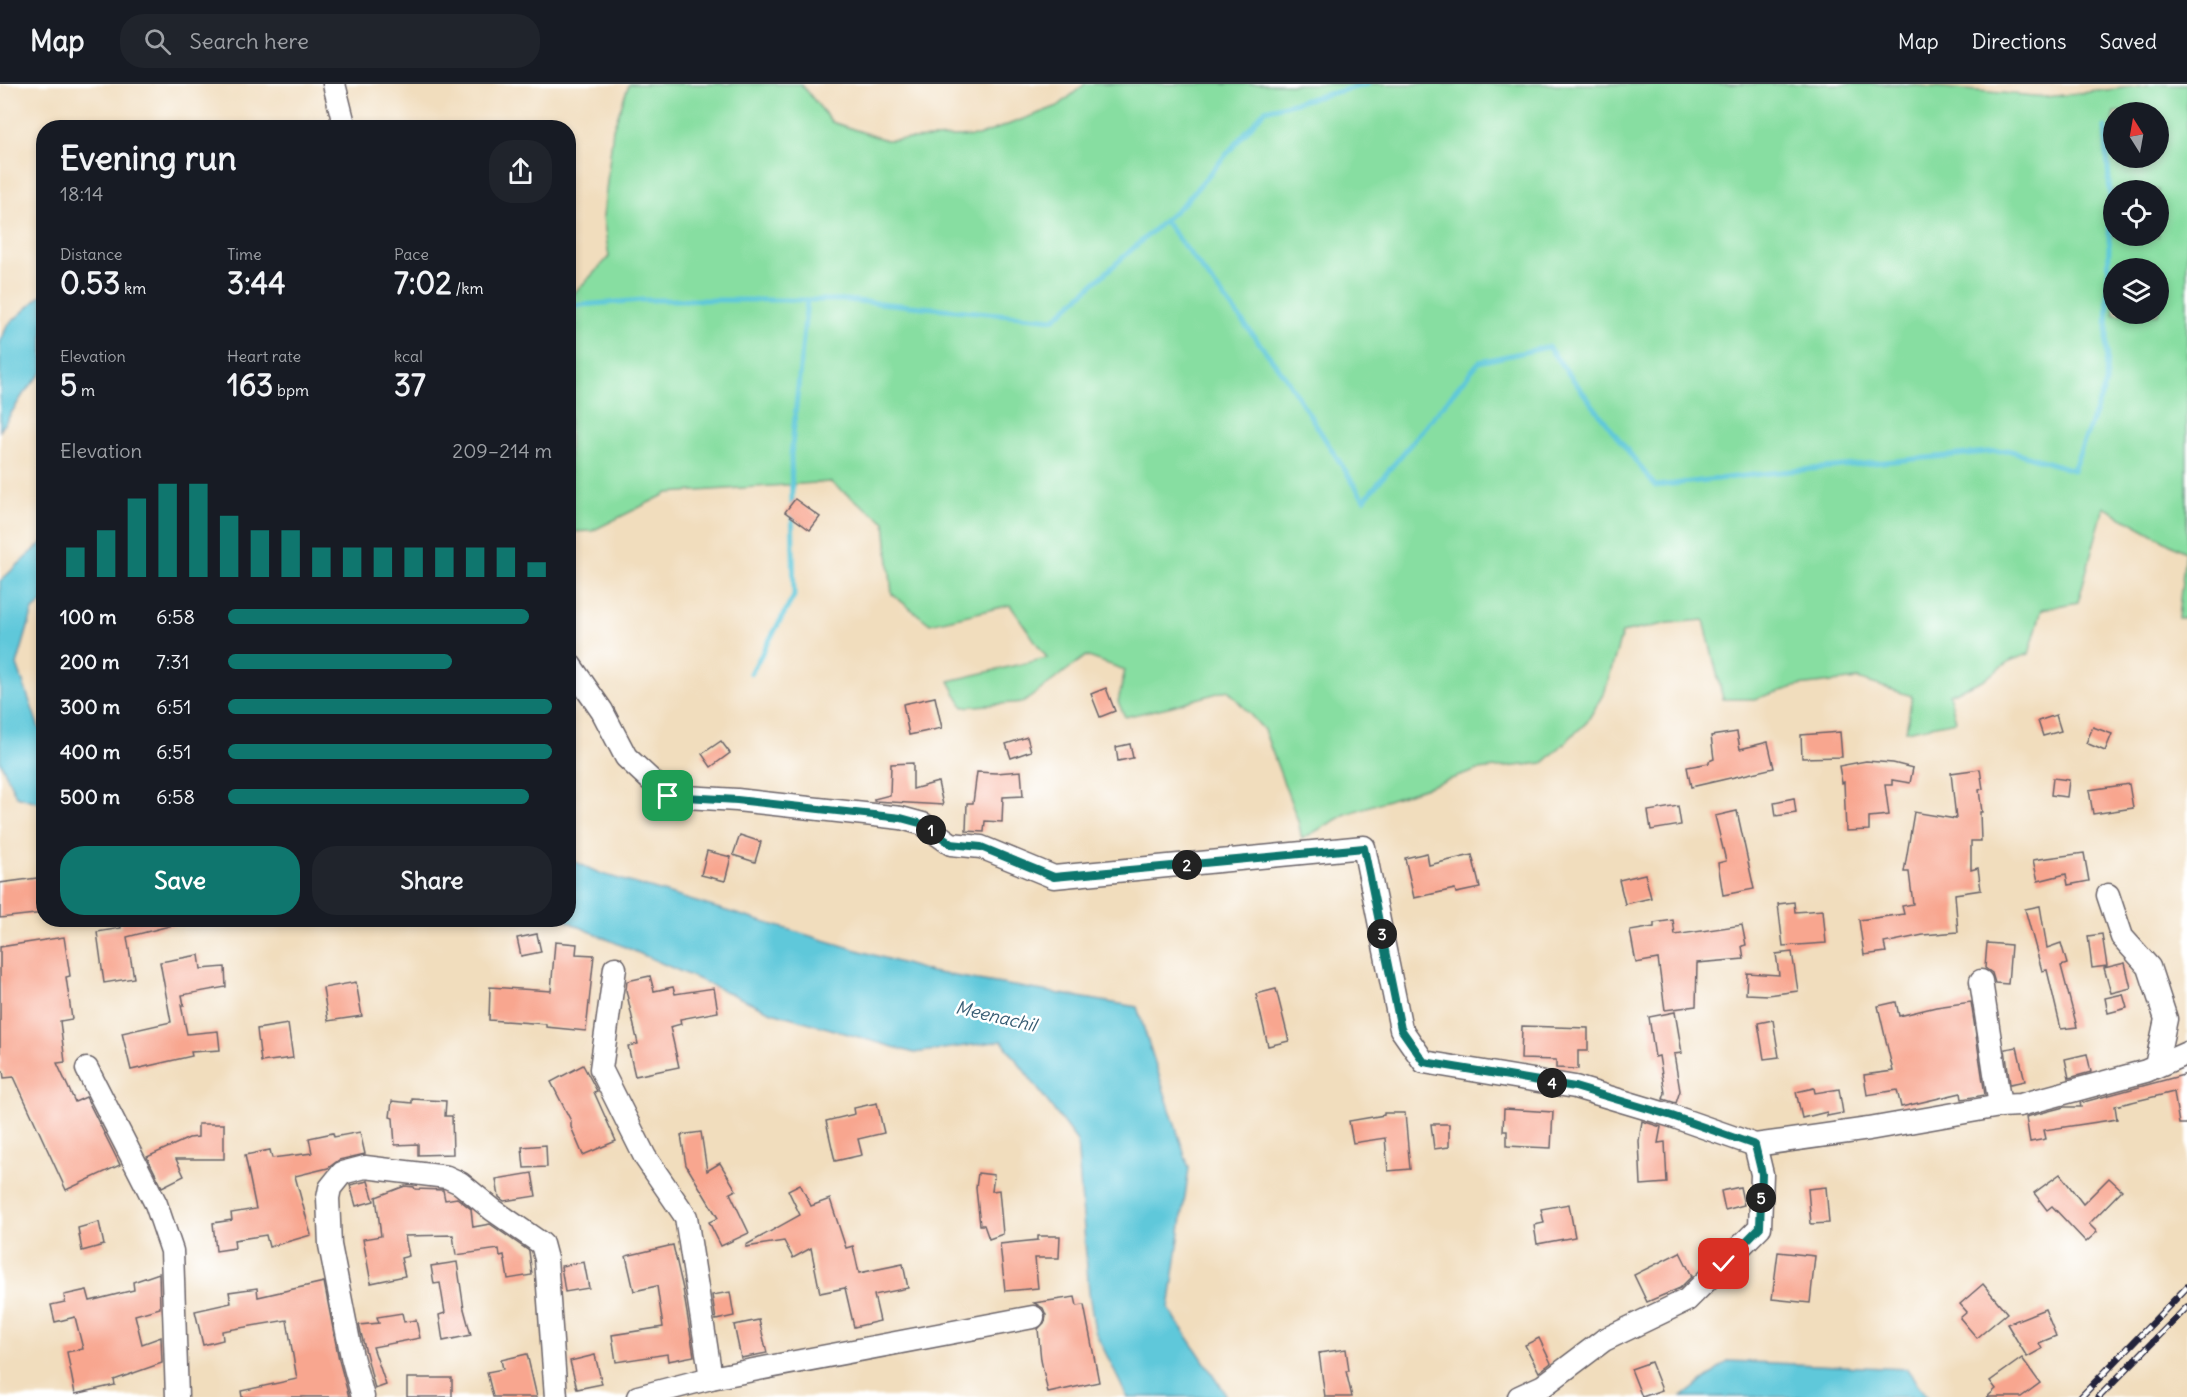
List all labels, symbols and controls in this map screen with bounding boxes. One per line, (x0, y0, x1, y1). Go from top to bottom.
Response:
search box (120, 14, 540, 68)
text: Map (30, 23, 84, 59)
icon: search (141, 25, 174, 58)
text: Search here (189, 27, 309, 55)
text: Map (1898, 28, 1939, 55)
text: Directions (1972, 28, 2066, 55)
text: Saved (2099, 28, 2157, 55)
north arrow (2103, 102, 2169, 168)
map controls (2103, 102, 2169, 324)
text: Evening run (60, 137, 236, 179)
button: share (489, 140, 552, 203)
button: locate (2103, 180, 2169, 246)
text: 18:14 (60, 181, 103, 206)
text: Distance (60, 244, 122, 264)
text: Time (227, 244, 262, 264)
text: Pace (394, 244, 429, 264)
button: layers (2103, 258, 2169, 324)
text: 0.53 (60, 264, 120, 302)
text: 3:44 (227, 264, 286, 302)
text: 7:02 (394, 264, 452, 302)
text: km (120, 278, 146, 298)
text: /km (452, 278, 483, 298)
text: Elevation (60, 346, 126, 366)
text: Heart rate (227, 346, 301, 366)
text: kcal (394, 346, 423, 366)
text: 5 (60, 366, 77, 404)
text: 163 (227, 366, 273, 404)
text: 37 (394, 366, 426, 404)
text: m (77, 380, 95, 400)
text: bpm (273, 380, 309, 400)
text: Elevation (60, 438, 142, 463)
text: 209–214 m (452, 438, 552, 463)
text: 100 m (60, 604, 117, 629)
text: 6:58 (156, 604, 195, 629)
text: 200 m (60, 649, 120, 674)
text: 7:31 (156, 649, 189, 674)
text: 300 m (60, 694, 120, 719)
text: 6:51 (156, 694, 192, 719)
text: 400 m (60, 739, 120, 764)
text: 6:51 (156, 739, 192, 764)
pin (642, 770, 693, 821)
icon: arrive (651, 779, 684, 812)
text: 500 m (60, 784, 120, 809)
text: 6:58 (156, 784, 195, 809)
pin: 1 (916, 815, 946, 845)
text: 1 (928, 820, 934, 840)
button: Save (60, 846, 300, 915)
button: Share (312, 846, 552, 915)
pin: 2 (1172, 850, 1202, 880)
text: 2 (1183, 855, 1191, 875)
pin: 3 (1367, 919, 1397, 949)
text: 3 (1377, 924, 1387, 944)
water label: Meenachil (953, 996, 1041, 1037)
pin: 4 (1537, 1068, 1567, 1098)
text: 4 (1547, 1073, 1557, 1093)
pin: 5 (1746, 1183, 1776, 1213)
text: 5 (1756, 1188, 1766, 1208)
pin (1698, 1238, 1749, 1289)
icon: check (1707, 1247, 1740, 1280)

